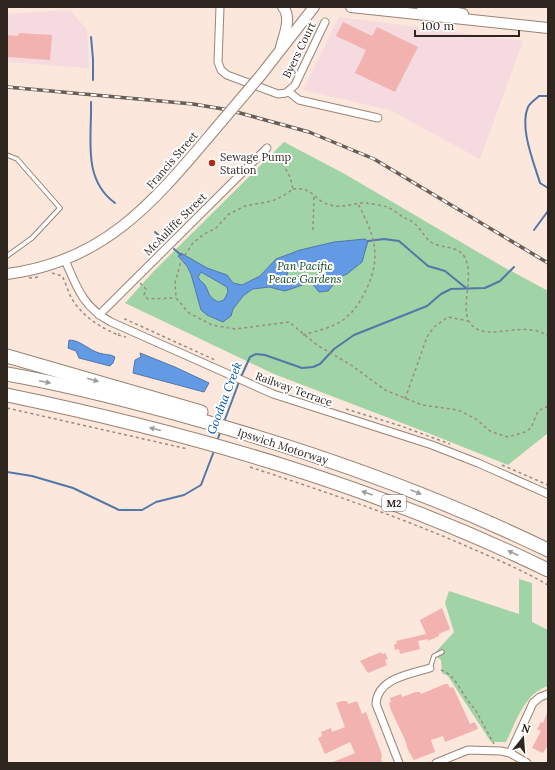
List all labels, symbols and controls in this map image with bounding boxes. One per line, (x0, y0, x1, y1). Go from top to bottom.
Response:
scale bar (415, 12, 519, 38)
text: 100 m (421, 18, 454, 33)
street label: Byers Court (279, 19, 319, 80)
street label: Francis Street (143, 128, 201, 191)
place label: Sewage Pump Station (220, 150, 291, 177)
marker: Sewage Pump Station (207, 158, 217, 168)
street label: McAuliffe Street (141, 189, 210, 258)
park label: Pan Pacific Peace Gardens (268, 259, 342, 286)
water label: Goodna Creek (203, 360, 245, 436)
street label: Railway Terrace (254, 369, 334, 409)
one-way arrow (87, 378, 100, 384)
one-way arrow (39, 379, 51, 385)
one-way arrow (148, 425, 161, 431)
street label: Ipswich Motorway (236, 425, 330, 467)
one-way arrow (360, 489, 372, 495)
one-way arrow (410, 490, 422, 496)
road number: M2 (382, 495, 406, 511)
one-way arrow (507, 550, 518, 556)
north arrow (503, 718, 543, 758)
text: N (520, 720, 533, 737)

